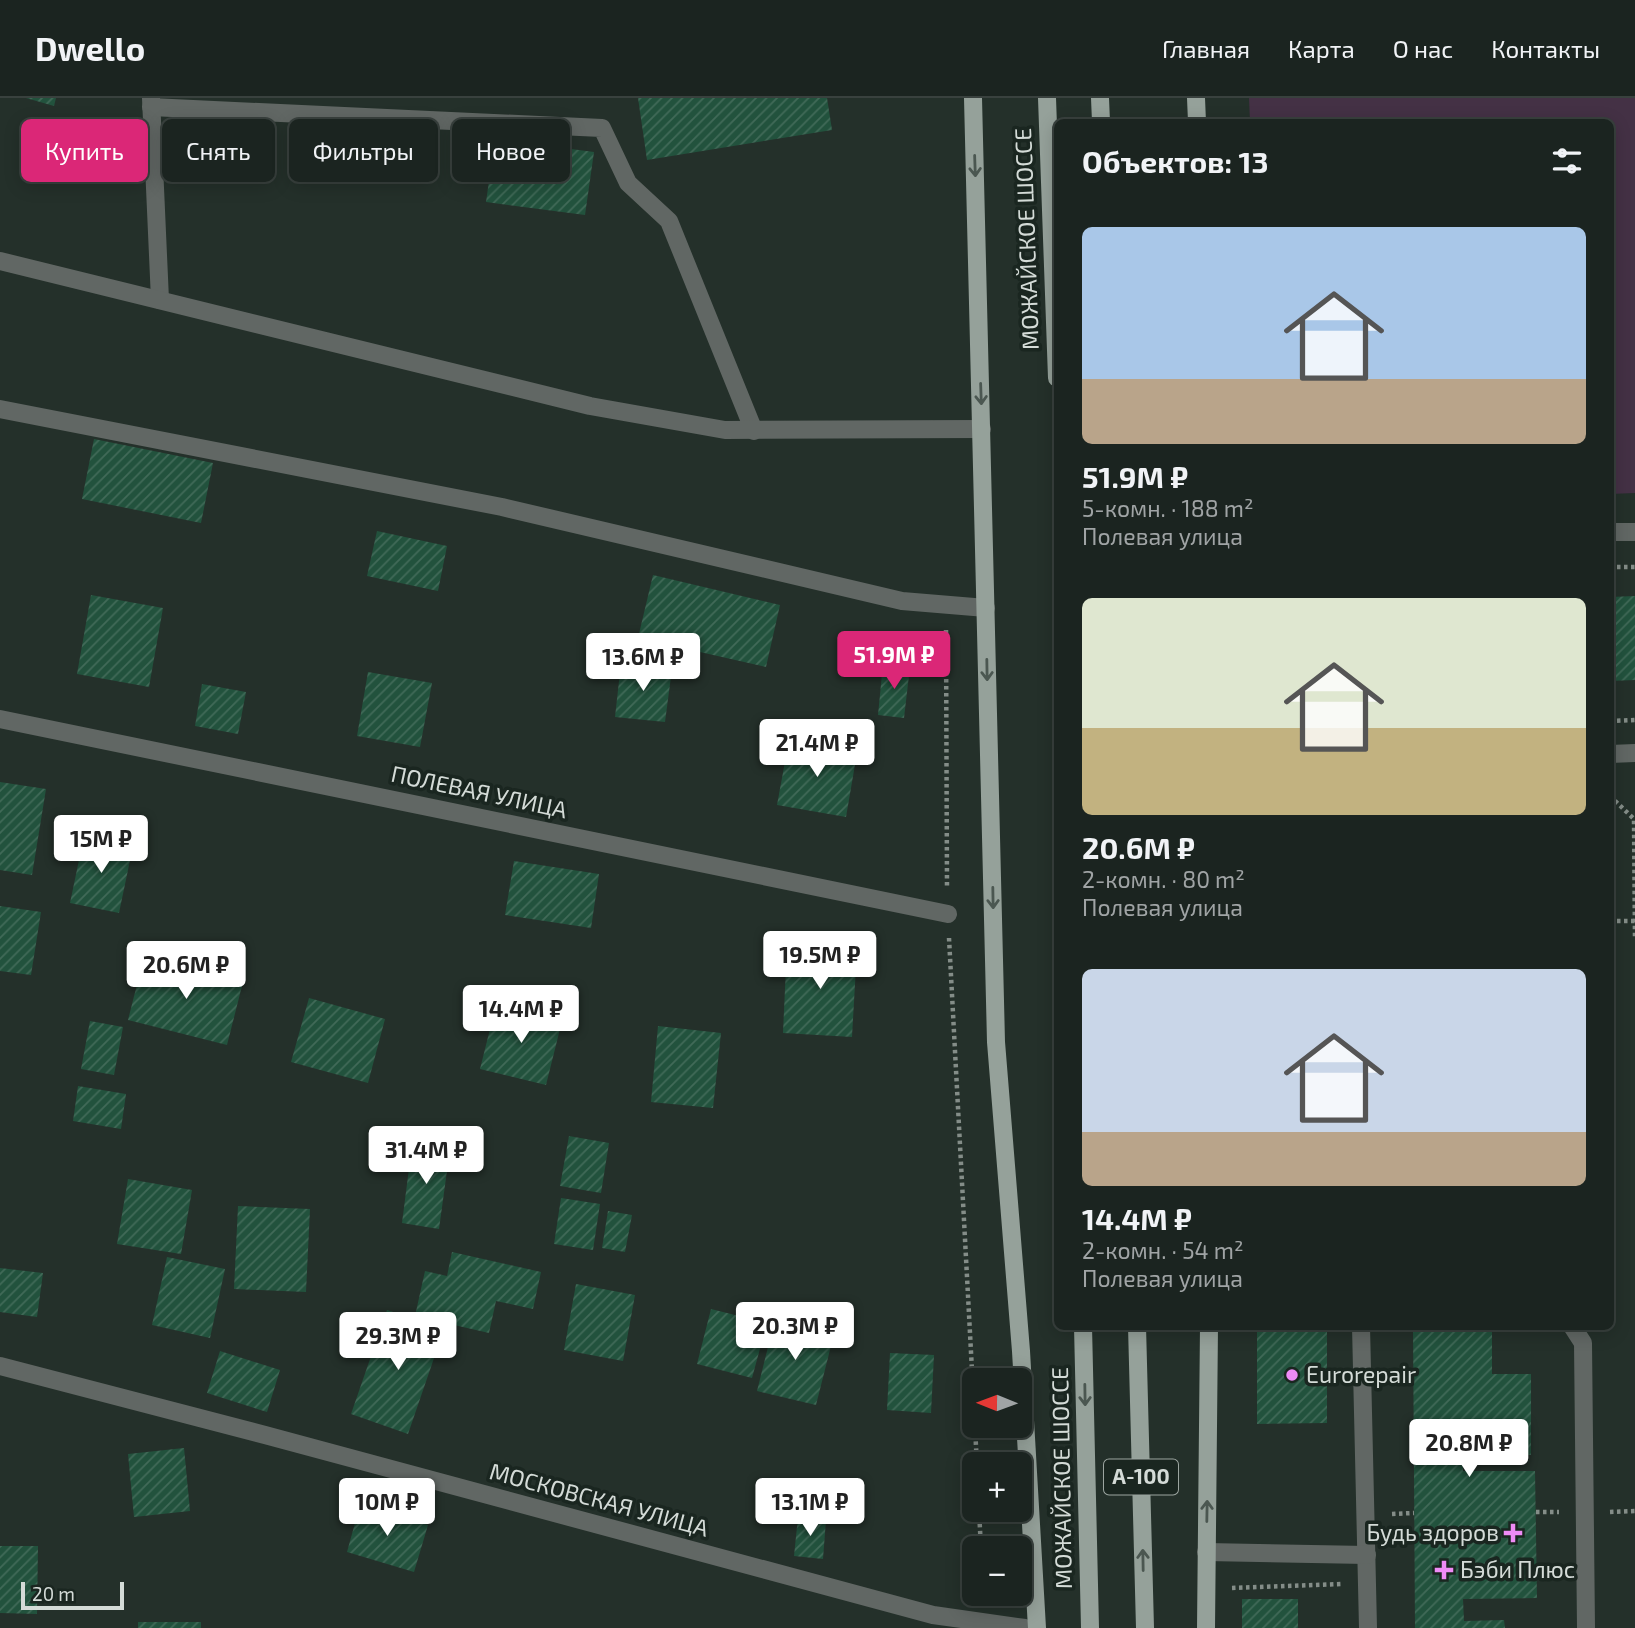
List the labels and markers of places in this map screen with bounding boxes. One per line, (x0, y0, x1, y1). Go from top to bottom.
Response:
pin: 51.9M ₽ (829, 632, 959, 691)
pin: 13.6M ₽ (578, 634, 708, 693)
pin: 21.4M ₽ (752, 720, 882, 779)
pin: 15M ₽ (52, 816, 150, 875)
pin: 19.5M ₽ (755, 932, 885, 991)
pin: 20.6M ₽ (121, 942, 251, 1001)
pin: 14.4M ₽ (456, 986, 586, 1045)
pin: 31.4M ₽ (361, 1126, 491, 1186)
pin: 20.3M ₽ (730, 1302, 860, 1362)
pin: 29.3M ₽ (333, 1312, 463, 1372)
place label: Eurorepair (1306, 1360, 1416, 1388)
marker: Eurorepair (1284, 1367, 1300, 1383)
pin: 20.8M ₽ (1404, 1420, 1534, 1479)
pin: 10M ₽ (338, 1478, 436, 1538)
pin: 13.1M ₽ (745, 1478, 875, 1538)
place label: Будь здоров (1366, 1518, 1499, 1547)
marker: Будь здоров (1505, 1525, 1521, 1541)
place label: Бэби Плюс (1460, 1555, 1575, 1583)
marker: Бэби Плюс (1434, 1560, 1454, 1580)

